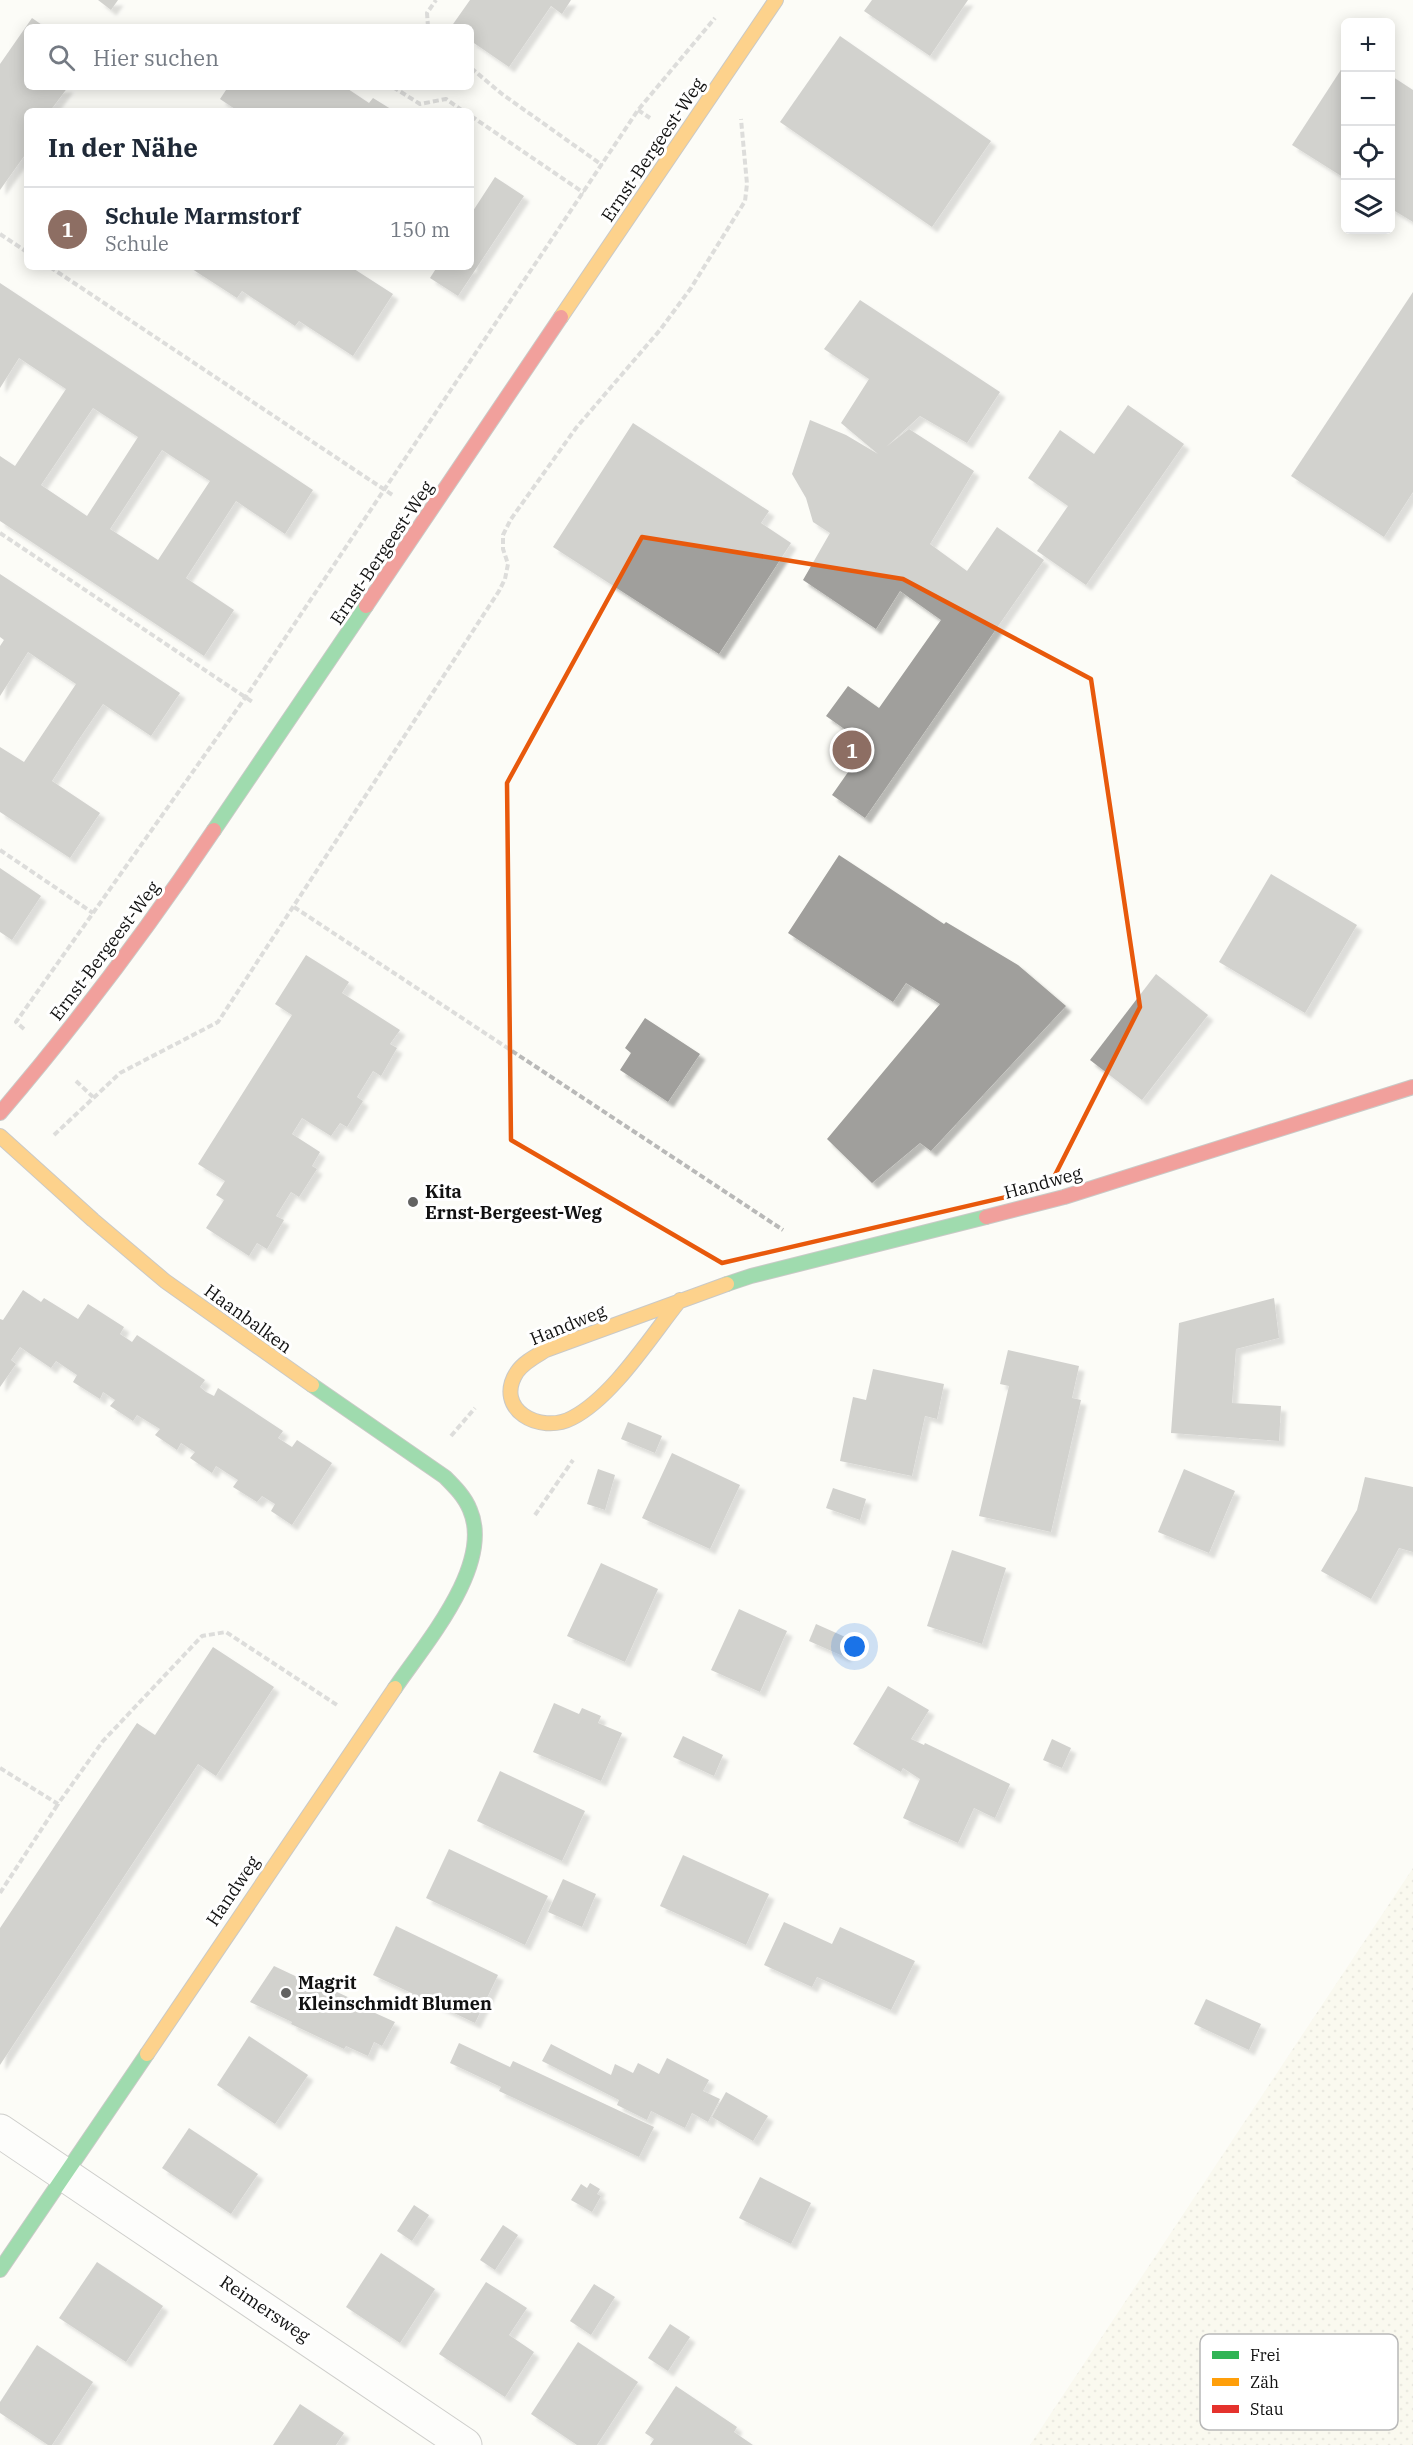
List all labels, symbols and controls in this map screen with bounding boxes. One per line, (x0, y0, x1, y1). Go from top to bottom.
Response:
map controls (1341, 18, 1395, 234)
button: + (1341, 18, 1395, 72)
search box (24, 24, 474, 90)
icon: search (45, 41, 78, 74)
text: Hier suchen (93, 43, 219, 72)
button: − (1341, 72, 1395, 126)
street label: Ernst-Bergeest-Weg (596, 73, 709, 226)
button: locate (1341, 126, 1395, 180)
text: In der Nähe (48, 130, 198, 164)
button: layers (1341, 180, 1395, 234)
text: Schule Marmstorf (105, 201, 300, 230)
text: 1 (62, 216, 74, 243)
text: 150 m (390, 216, 450, 243)
text: Schule (105, 230, 169, 257)
street label: Ernst-Bergeest-Weg (325, 476, 438, 629)
pin: 1 (832, 728, 872, 772)
street label: Ernst-Bergeest-Weg (45, 876, 165, 1025)
street label: Handweg (1001, 1161, 1085, 1204)
place label: Kita Ernst-Bergeest-Weg (425, 1180, 603, 1224)
marker: Kita Ernst-Bergeest-Weg (406, 1195, 420, 1209)
street label: Haanbalken (200, 1279, 297, 1358)
street label: Handweg (527, 1299, 609, 1350)
your location (840, 1632, 869, 1661)
street label: Handweg (201, 1851, 265, 1930)
place label: Magrit Kleinschmidt Blumen (298, 1971, 492, 2015)
marker: Magrit Kleinschmidt Blumen (279, 1986, 293, 2000)
street label: Reimersweg (216, 2270, 315, 2347)
legend (1200, 2334, 1398, 2430)
text: Frei (1250, 2345, 1280, 2365)
text: Zäh (1250, 2372, 1279, 2392)
text: Stau (1250, 2399, 1284, 2419)

